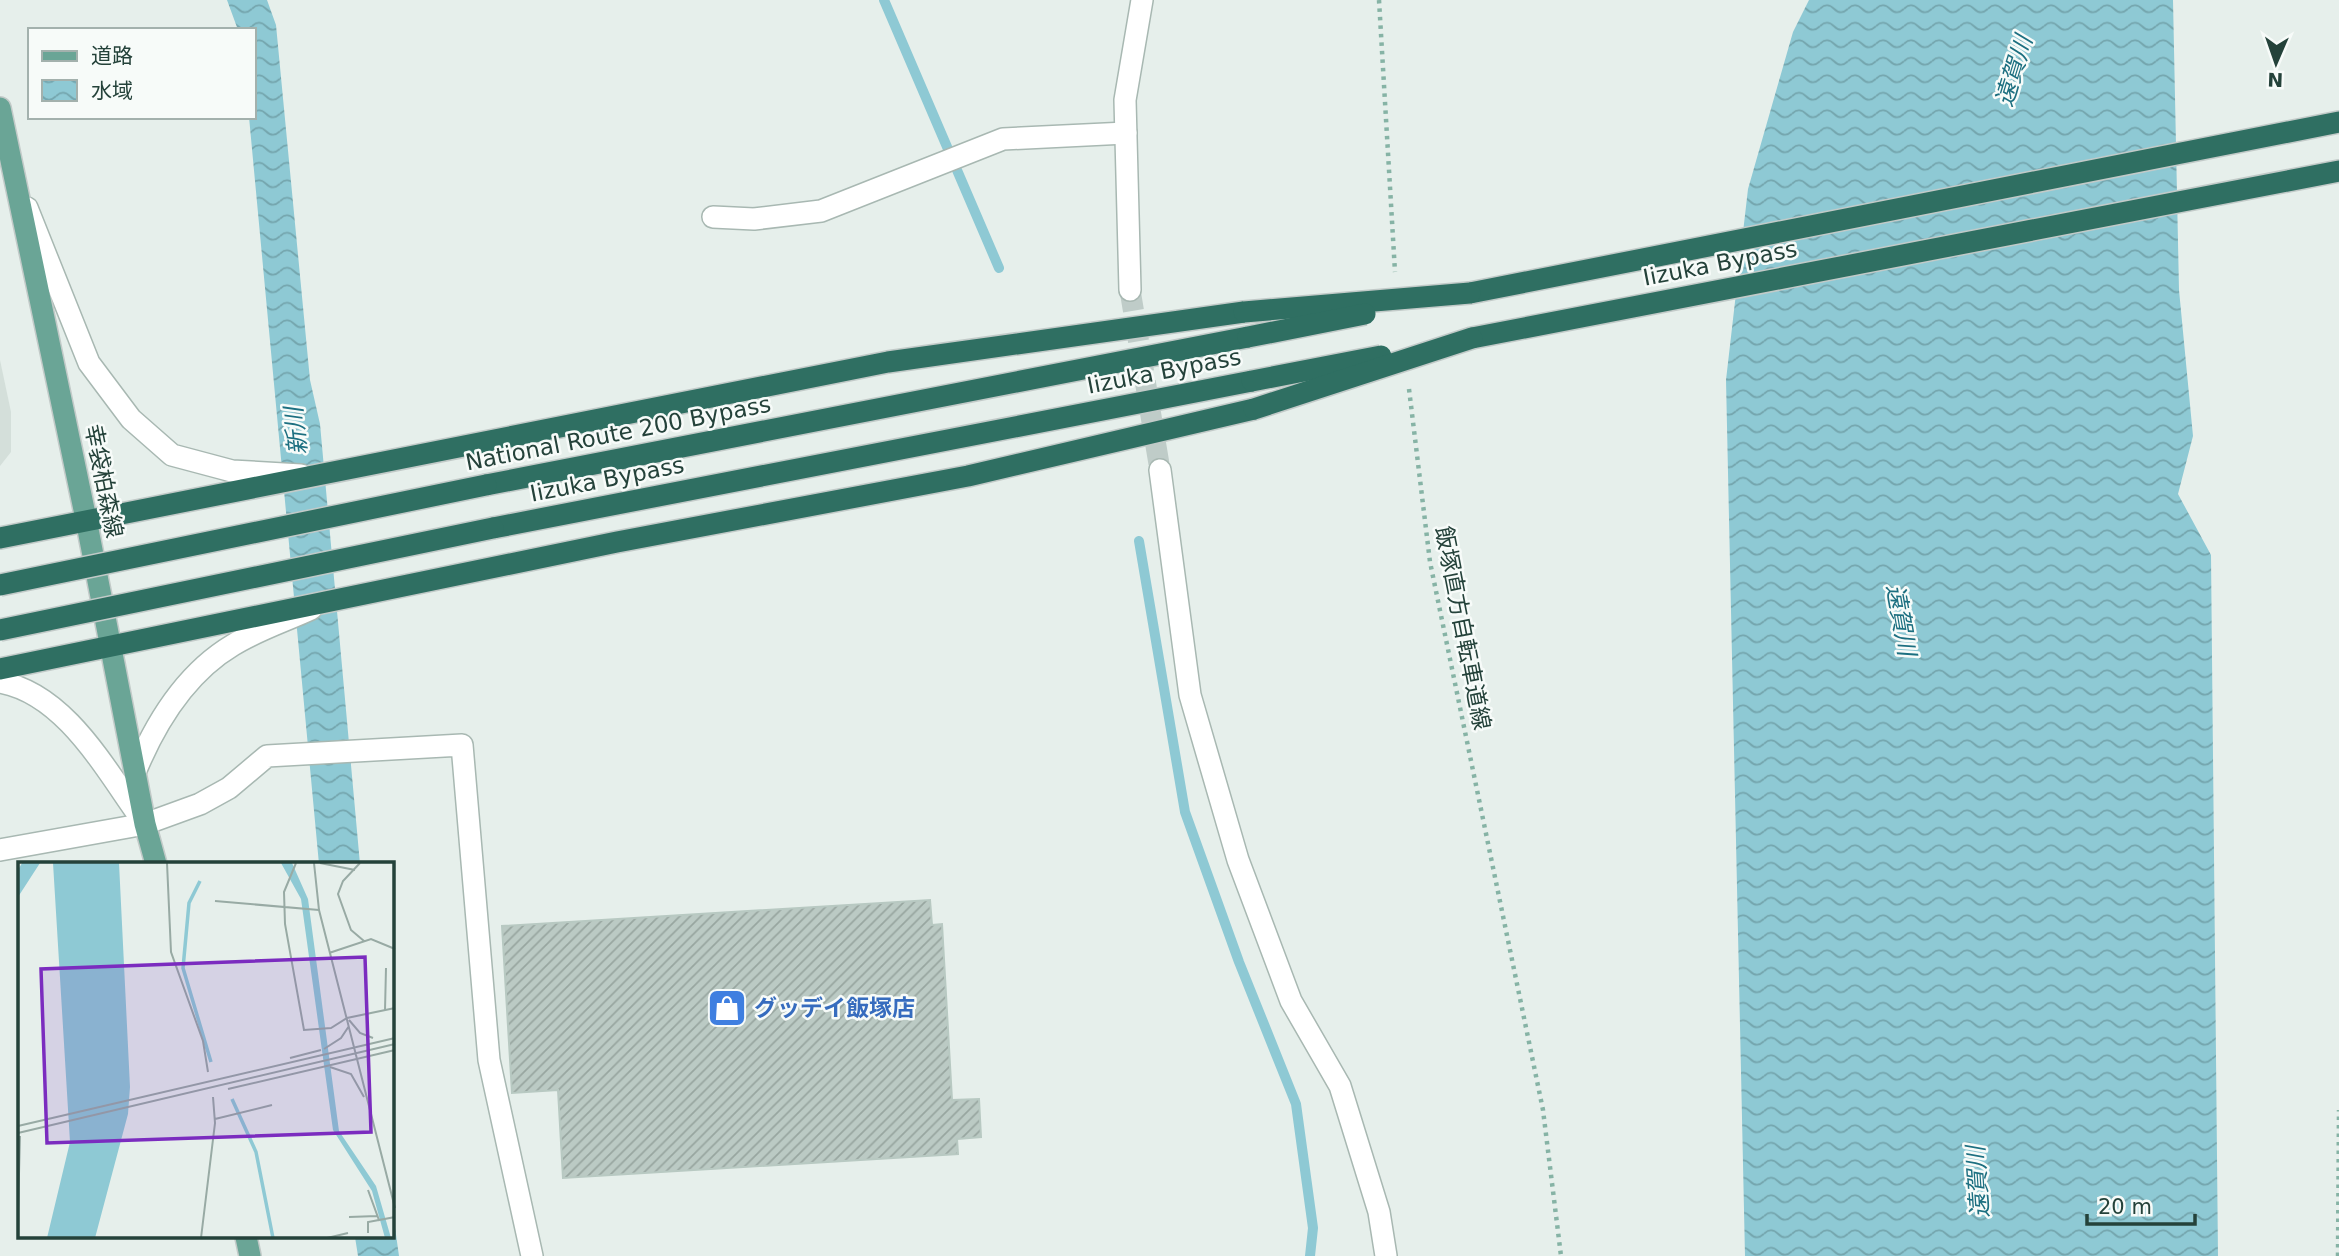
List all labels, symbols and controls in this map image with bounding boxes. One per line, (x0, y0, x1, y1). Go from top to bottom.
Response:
legend (28, 28, 256, 119)
north arrow (2241, 28, 2311, 98)
water label: 遠賀川 (1990, 30, 2039, 110)
text: 道路 (91, 44, 133, 68)
text: N (2267, 69, 2284, 91)
text: 水域 (91, 79, 133, 103)
street label: Iizuka Bypass (1641, 235, 1799, 291)
street label: Iizuka Bypass (1085, 343, 1243, 399)
street label: National Route 200 Bypass (463, 391, 773, 475)
water label: 新川 (279, 403, 312, 456)
street label: 幸袋柏森線 (80, 422, 128, 540)
street label: Iizuka Bypass (528, 451, 686, 507)
street label: 飯塚直方自転車道線 (1430, 524, 1496, 732)
water label: 遠賀川 (1881, 582, 1922, 661)
inset map (18, 862, 394, 1238)
shop icon: グッデイ飯塚店 (706, 987, 748, 1029)
place label: グッデイ飯塚店 (754, 995, 915, 1021)
water label: 遠賀川 (1961, 1142, 1994, 1219)
scale bar (2087, 1182, 2196, 1226)
text: 20 m (2098, 1195, 2152, 1219)

